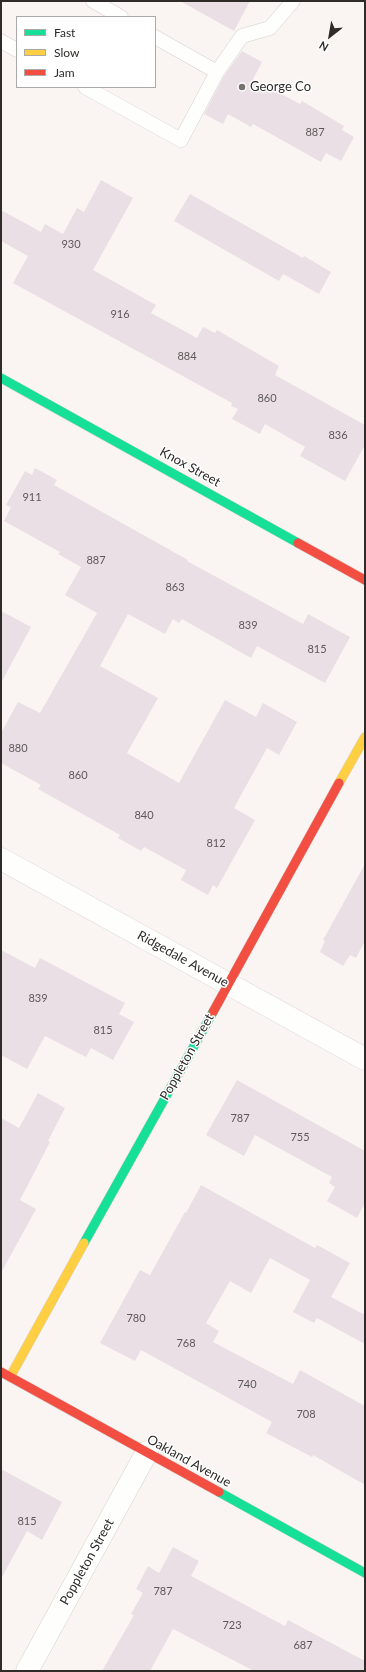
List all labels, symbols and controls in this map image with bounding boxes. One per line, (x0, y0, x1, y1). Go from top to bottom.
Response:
legend (16, 16, 156, 88)
north arrow (310, 16, 350, 56)
text: Fast (54, 25, 75, 40)
text: N (317, 39, 331, 54)
text: Slow (54, 45, 79, 60)
text: Jam (54, 65, 75, 80)
place label: George Co (250, 79, 311, 95)
marker: George Co (237, 82, 247, 92)
house number: 887 (305, 125, 325, 139)
house number: 930 (61, 237, 81, 251)
house number: 916 (110, 307, 130, 321)
house number: 884 (177, 349, 197, 363)
house number: 860 (257, 391, 277, 405)
house number: 836 (328, 428, 348, 442)
street label: Knox Street (157, 444, 223, 490)
house number: 911 (22, 490, 42, 504)
house number: 887 (86, 553, 106, 567)
house number: 863 (165, 580, 185, 594)
house number: 839 (238, 618, 258, 632)
house number: 815 (307, 642, 327, 656)
house number: 880 (8, 741, 28, 755)
house number: 860 (68, 768, 88, 782)
house number: 840 (134, 808, 154, 822)
house number: 812 (206, 836, 226, 850)
street label: Ridgedale Avenue (135, 927, 231, 991)
house number: 839 (28, 991, 48, 1005)
street label: Poppleton Street (157, 1011, 217, 1103)
house number: 815 (93, 1023, 113, 1037)
house number: 787 (230, 1111, 250, 1125)
house number: 755 (290, 1130, 310, 1144)
house number: 780 (126, 1311, 146, 1325)
house number: 768 (176, 1336, 196, 1350)
house number: 740 (237, 1377, 257, 1391)
house number: 708 (296, 1407, 316, 1421)
street label: Oakland Avenue (144, 1431, 234, 1491)
house number: 815 (17, 1514, 37, 1528)
street label: Poppleton Street (57, 1516, 117, 1608)
house number: 787 (153, 1584, 173, 1598)
house number: 723 (222, 1618, 242, 1632)
house number: 687 (293, 1638, 313, 1652)

